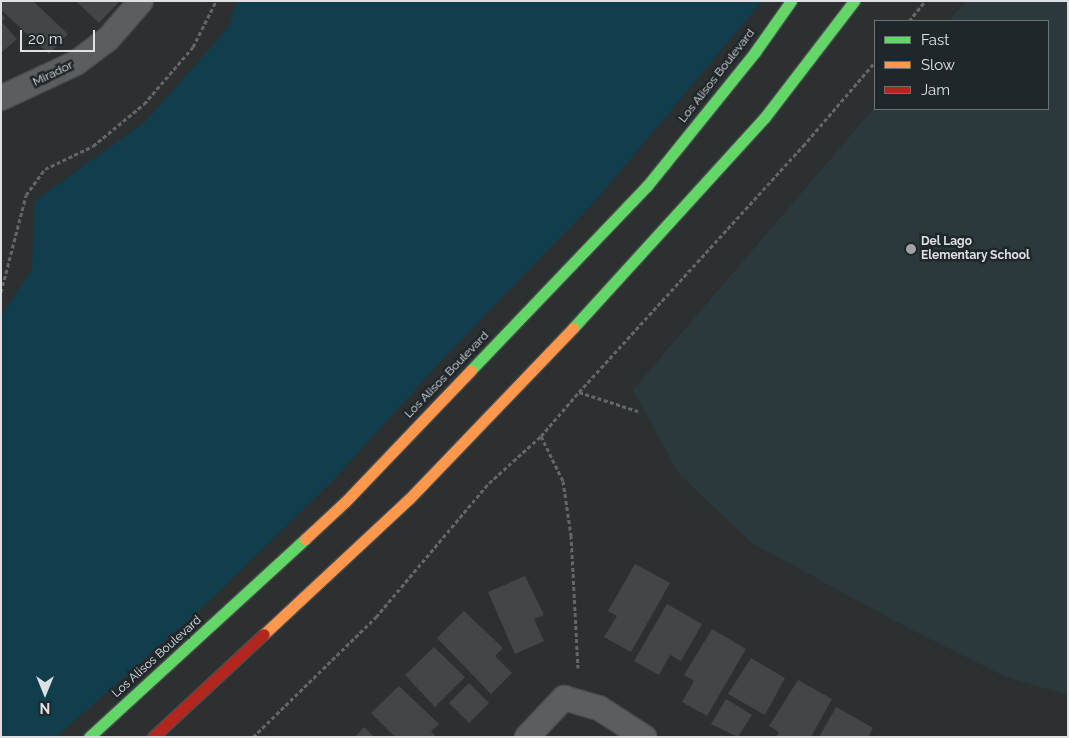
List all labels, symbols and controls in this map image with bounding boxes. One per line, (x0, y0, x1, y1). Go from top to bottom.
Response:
scale bar (22, 20, 98, 52)
legend (874, 20, 1049, 110)
street label: Los Alisos Boulevard (676, 26, 758, 126)
text: 20 m (28, 30, 63, 48)
text: Fast (921, 31, 949, 49)
text: Slow (921, 56, 955, 74)
street label: Mirador (31, 58, 75, 90)
text: Jam (921, 81, 950, 99)
place label: Del Lago Elementary School (921, 235, 1030, 263)
marker: Del Lago Elementary School (905, 243, 917, 255)
street label: Los Alisos Boulevard (402, 329, 492, 421)
street label: Los Alisos Boulevard (109, 613, 205, 701)
north arrow (20, 668, 70, 718)
text: N (40, 700, 50, 716)

